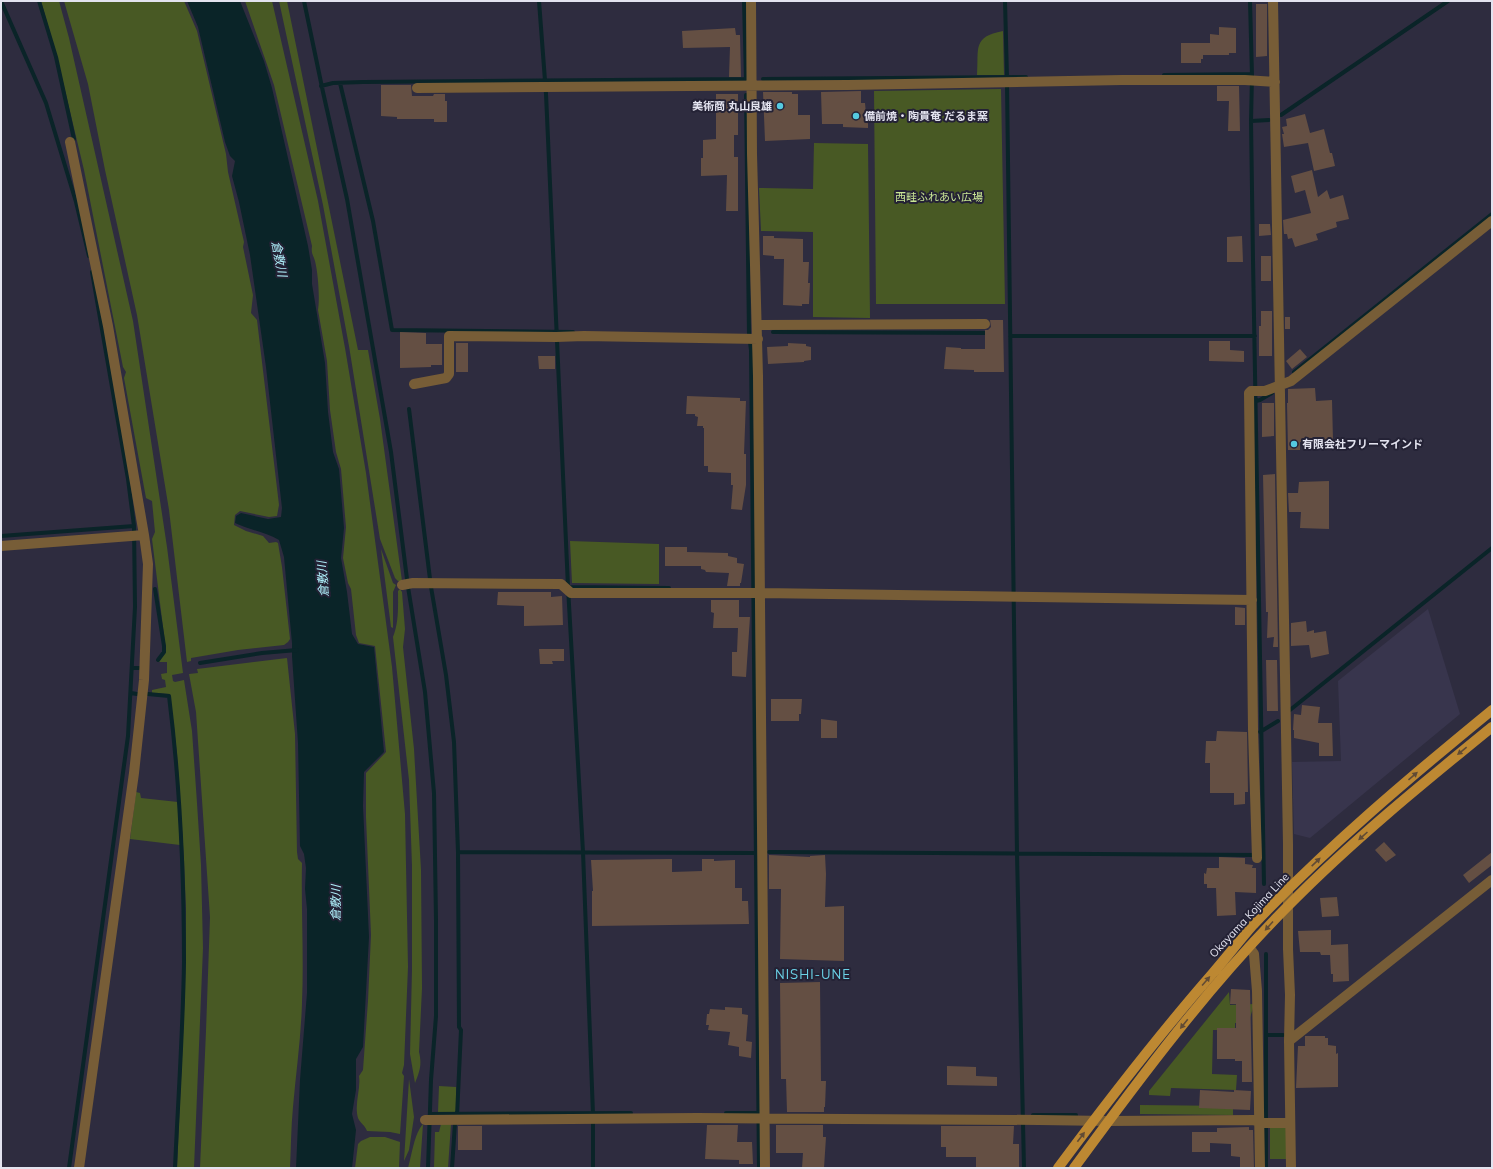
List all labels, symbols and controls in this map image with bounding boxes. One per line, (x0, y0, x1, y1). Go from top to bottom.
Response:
place label: 美術商 丸山良雄 (692, 99, 772, 113)
marker: 美術商 丸山良雄 (775, 101, 785, 111)
place label: 備前焼・陶貴奄 だるま窯 (864, 109, 988, 123)
marker: 備前焼・陶貴奄 だるま窯 (851, 111, 861, 121)
park label: 西畦ふれあい広場 (895, 190, 983, 204)
water label: 倉敷川 (269, 240, 291, 280)
place label: 有限会社フリーマインド (1302, 437, 1423, 451)
marker: 有限会社フリーマインド (1289, 439, 1299, 449)
water label: 倉敷川 (314, 559, 331, 598)
one-way arrow (1456, 747, 1467, 756)
one-way arrow (1408, 771, 1419, 780)
one-way arrow (1358, 831, 1368, 840)
one-way arrow (1311, 858, 1322, 867)
street label: Okayama Kojima Line (1206, 870, 1292, 960)
water label: 倉敷川 (328, 883, 343, 921)
one-way arrow (1265, 921, 1274, 931)
district label: NISHI-UNE (775, 966, 851, 982)
one-way arrow (1201, 975, 1210, 986)
one-way arrow (1179, 1018, 1188, 1029)
one-way arrow (1077, 1131, 1085, 1142)

